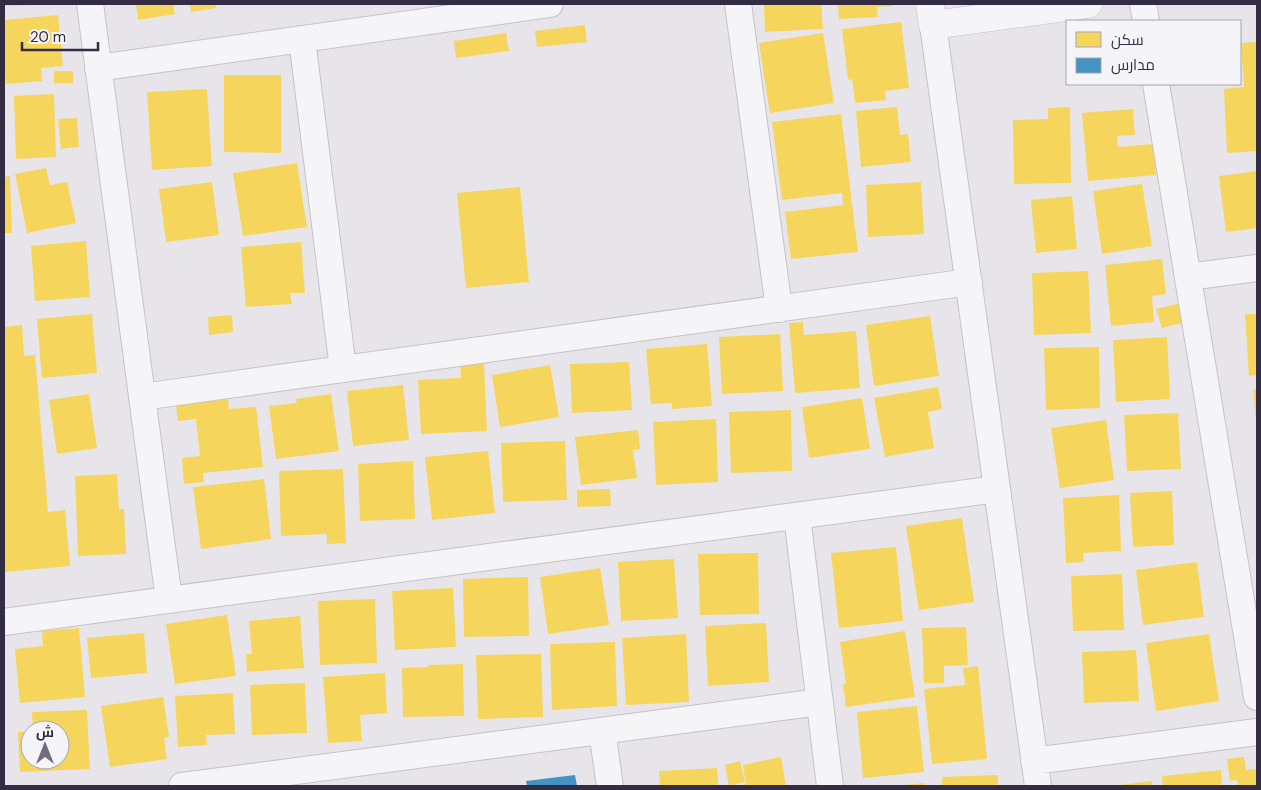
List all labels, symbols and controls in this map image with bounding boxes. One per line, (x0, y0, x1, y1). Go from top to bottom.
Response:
scale bar (22, 20, 99, 52)
legend (1066, 20, 1241, 85)
text: 20 m (30, 27, 66, 47)
text: سكن (1111, 30, 1144, 50)
text: مدارس (1111, 55, 1155, 75)
north arrow (20, 720, 70, 770)
text: ش (36, 723, 54, 741)

